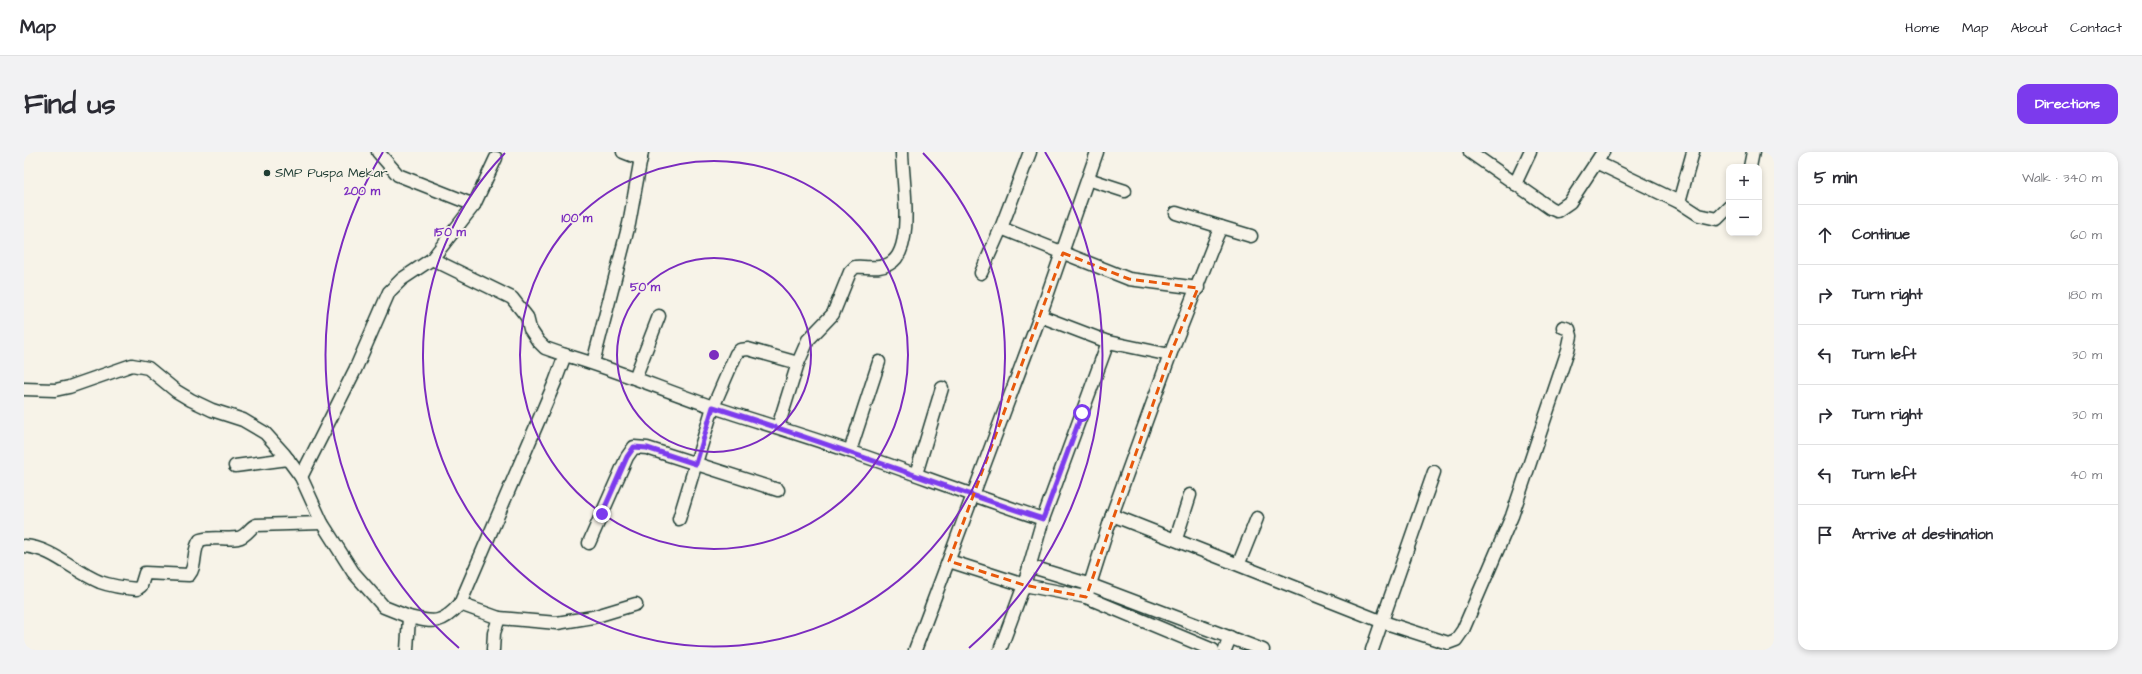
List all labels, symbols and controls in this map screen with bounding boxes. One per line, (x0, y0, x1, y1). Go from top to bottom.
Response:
text: Map (20, 14, 56, 41)
text: Home (1905, 18, 1940, 38)
text: Map (1962, 18, 1988, 38)
text: About (2010, 18, 2048, 38)
text: Contact (2070, 18, 2122, 38)
button: Directions (2017, 84, 2118, 124)
text: Find us (24, 85, 115, 124)
place label: SMP Puspa Mekar (275, 164, 388, 182)
map controls (1726, 164, 1762, 236)
button: + (1726, 164, 1762, 200)
text: 5 min (1814, 166, 1857, 190)
marker: SMP Puspa Mekar (262, 168, 272, 178)
text: Walk · 340 m (2022, 169, 2102, 187)
text: 200 m (343, 183, 381, 200)
button: − (1726, 200, 1762, 236)
text: 100 m (562, 210, 593, 227)
text: 150 m (434, 224, 467, 241)
icon: ahead (1814, 224, 1836, 246)
text: Continue (1852, 224, 1910, 245)
text: 60 m (2070, 226, 2102, 244)
text: 50 m (630, 279, 661, 296)
icon: right (1814, 284, 1836, 306)
text: Turn right (1852, 284, 1923, 305)
text: 180 m (2068, 286, 2102, 304)
icon: left (1814, 344, 1836, 366)
text: Turn left (1852, 344, 1916, 365)
text: 30 m (2072, 346, 2102, 364)
centre of rings (707, 348, 721, 362)
route start (1073, 404, 1091, 422)
icon: right (1814, 404, 1836, 426)
text: Turn right (1852, 404, 1923, 425)
text: 30 m (2072, 406, 2102, 424)
icon: left (1814, 464, 1836, 486)
text: Turn left (1852, 464, 1916, 485)
text: 40 m (2070, 466, 2102, 484)
route end (593, 505, 611, 523)
icon: arrive (1814, 524, 1836, 546)
text: Arrive at destination (1852, 524, 1993, 545)

